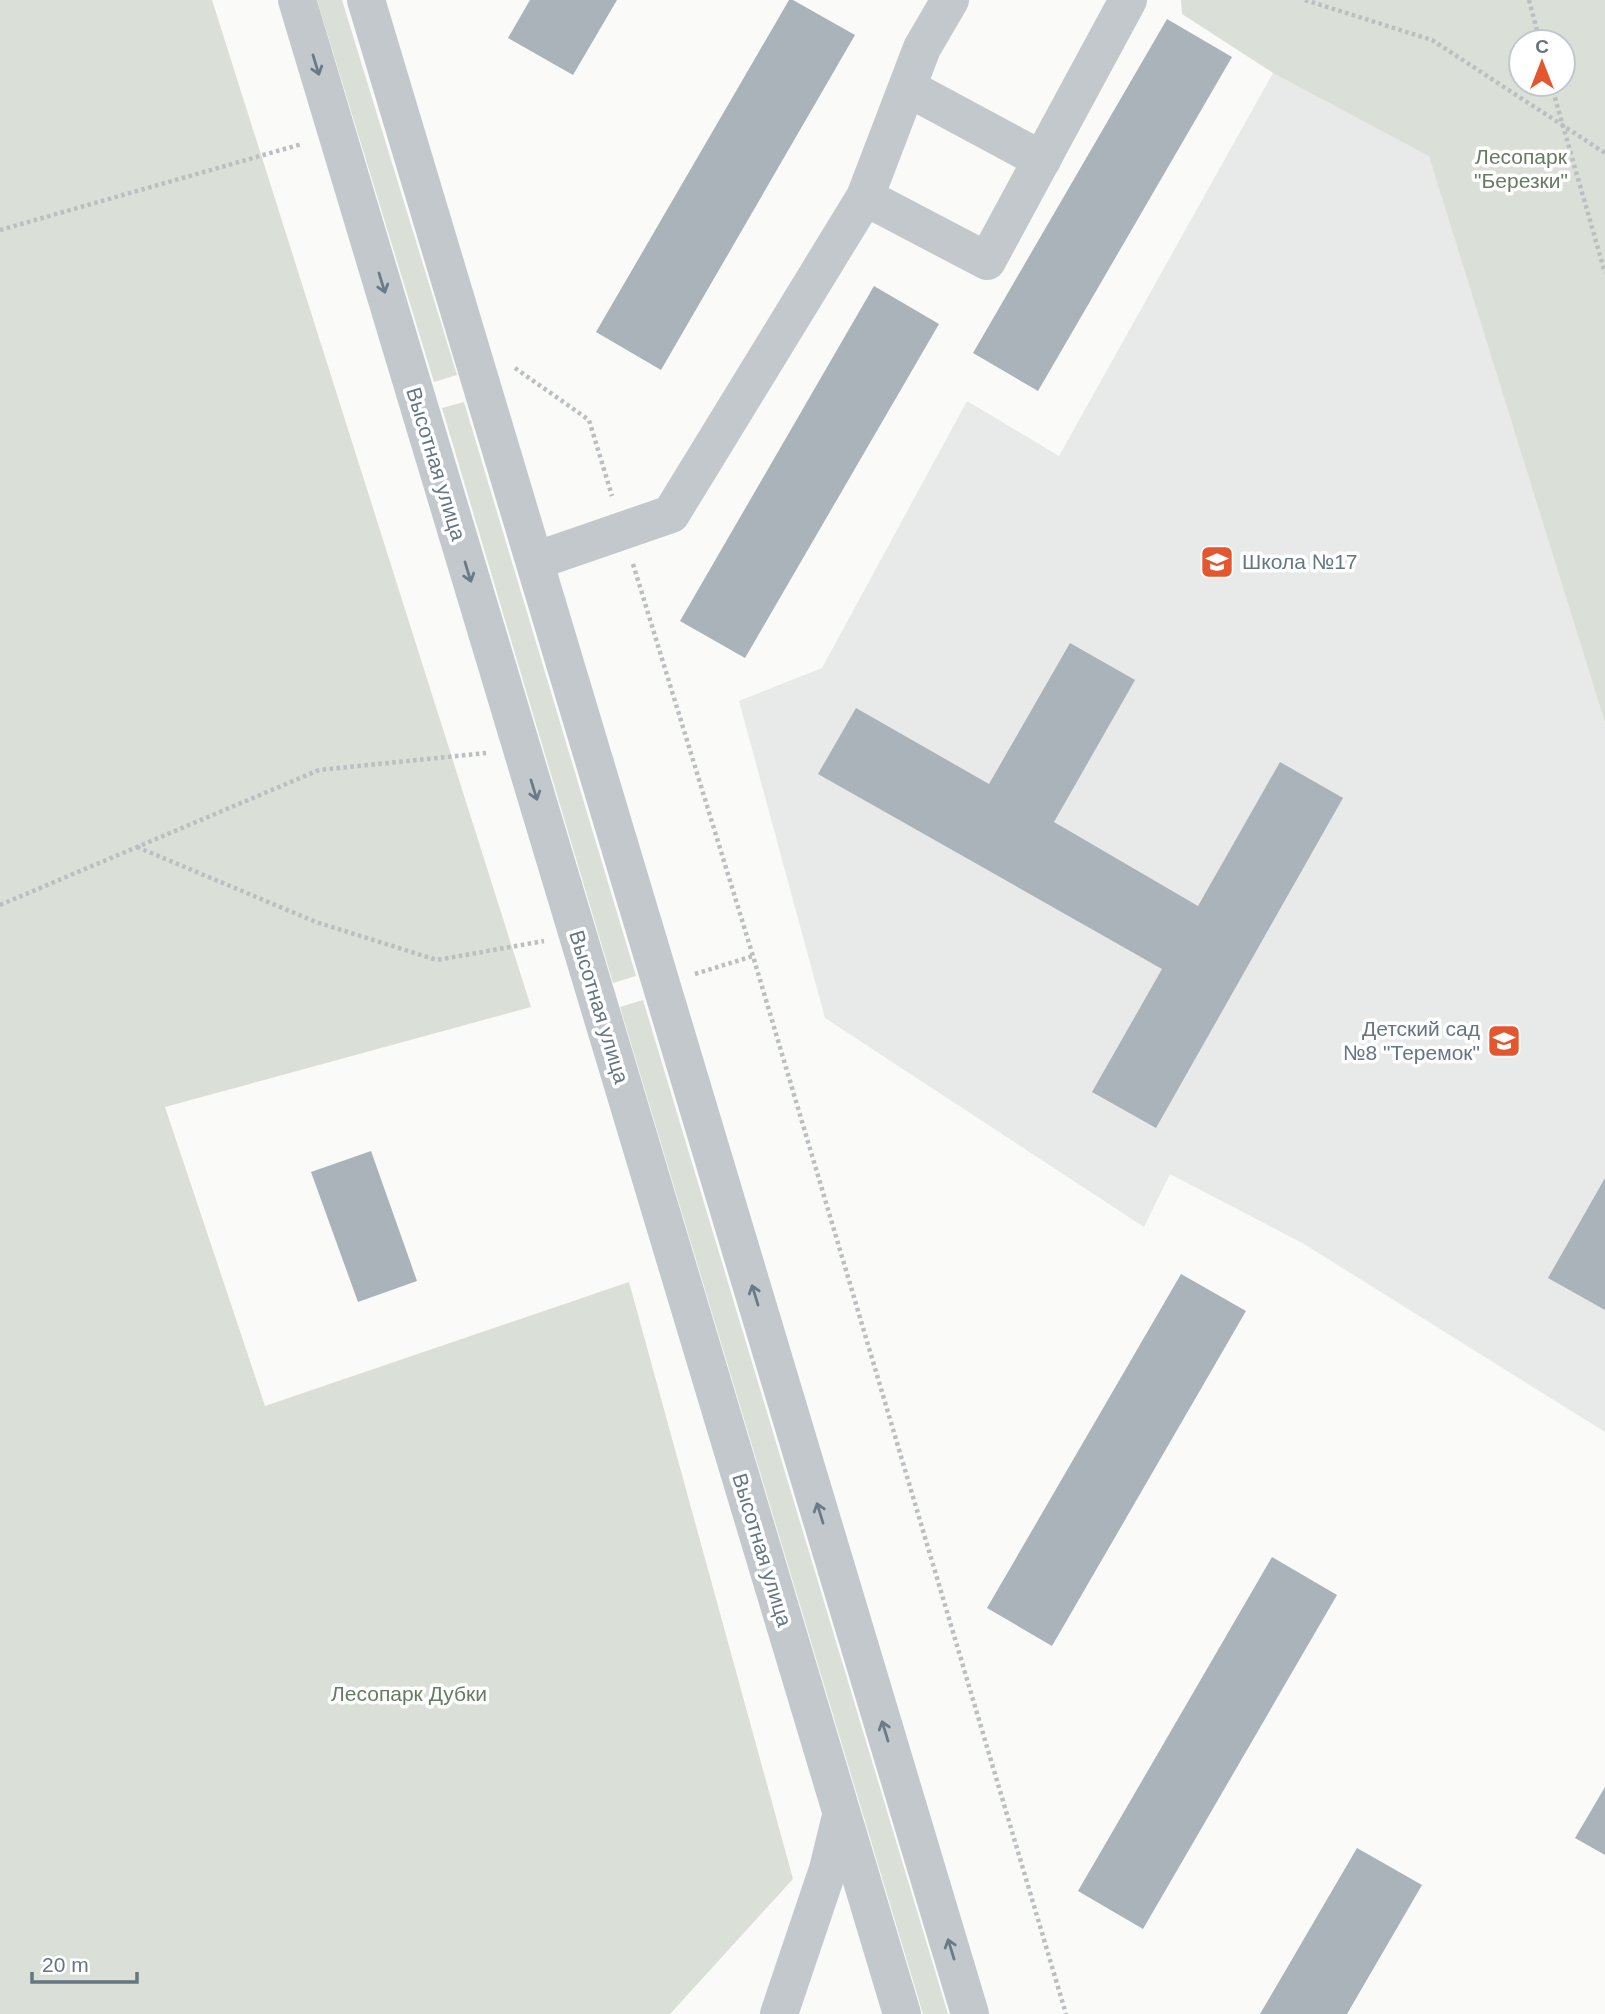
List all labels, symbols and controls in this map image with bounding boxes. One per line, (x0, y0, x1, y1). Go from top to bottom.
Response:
north arrow (1507, 28, 1577, 98)
text: С (1535, 36, 1549, 57)
one-way arrow (311, 54, 324, 76)
park label: Лесопарк "Березки" (1474, 145, 1568, 192)
one-way arrow (376, 272, 389, 294)
street label: Высотная улица (402, 385, 471, 543)
school or university icon: Школа №17 (1198, 543, 1236, 581)
place label: Школа №17 (1242, 550, 1358, 573)
one-way arrow (463, 560, 476, 582)
one-way arrow (528, 778, 541, 800)
street label: Высотная улица (565, 928, 634, 1086)
place label: Детский сад №8 "Теремок" (1343, 1017, 1480, 1064)
school or university icon: Детский сад №8 "Теремок" (1485, 1022, 1523, 1060)
one-way arrow (747, 1284, 760, 1306)
street label: Высотная улица (728, 1471, 797, 1629)
one-way arrow (812, 1502, 825, 1524)
park label: Лесопарк Дубки (331, 1682, 487, 1705)
one-way arrow (878, 1720, 891, 1742)
one-way arrow (943, 1938, 956, 1960)
scale bar (32, 1940, 136, 1984)
text: 20 m (42, 1953, 89, 1976)

